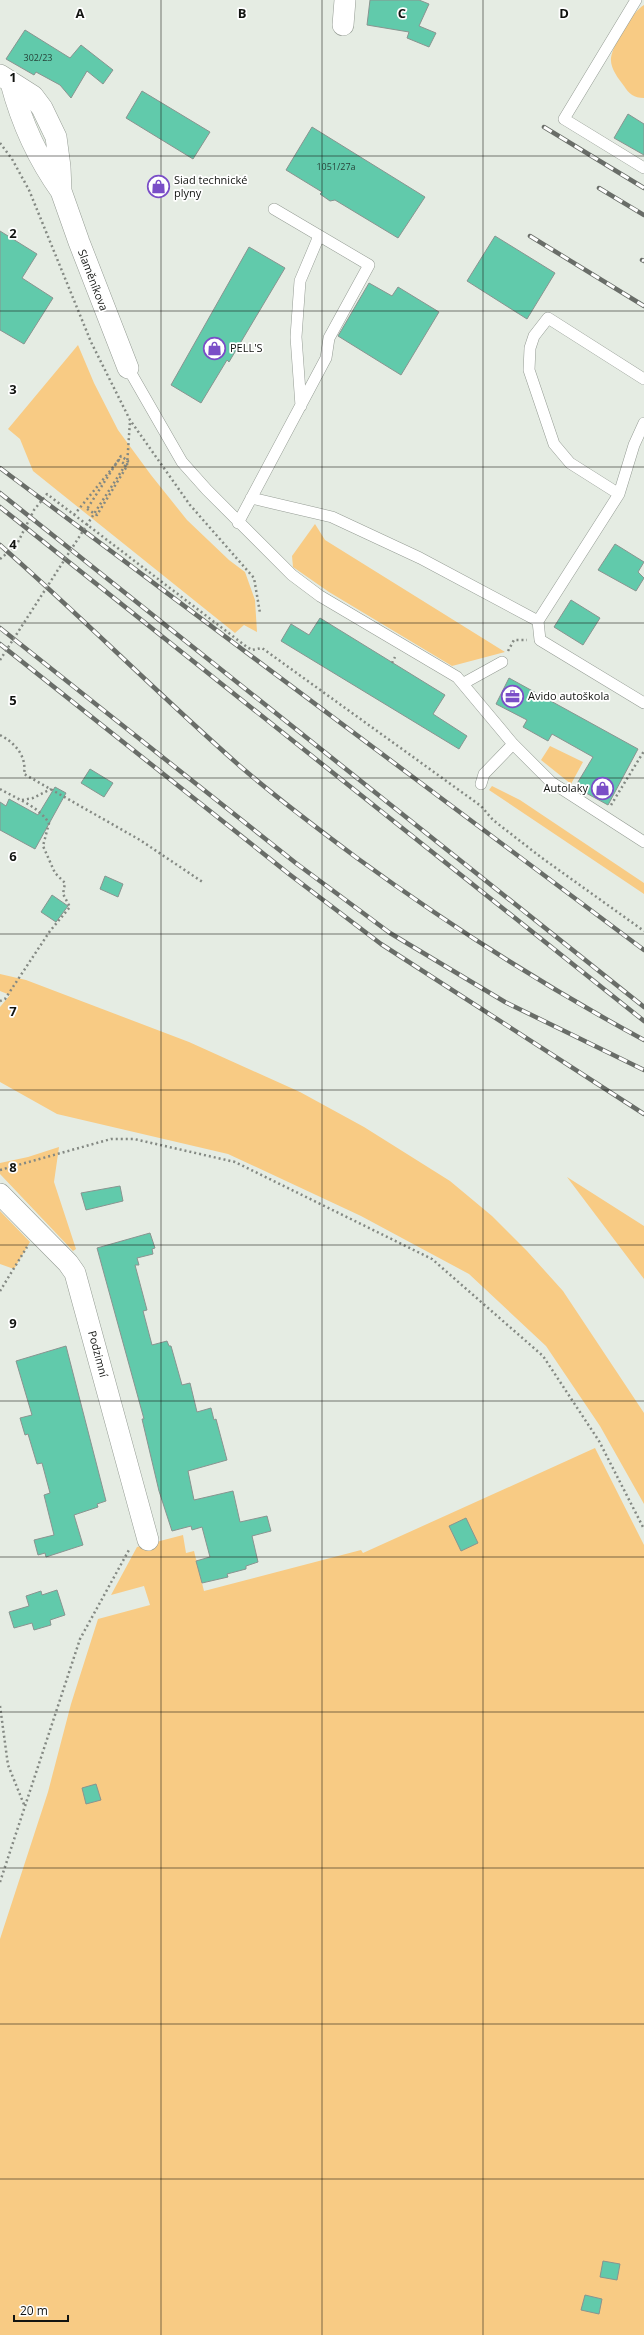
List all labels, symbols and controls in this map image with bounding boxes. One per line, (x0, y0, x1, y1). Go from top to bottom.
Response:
text: A (76, 4, 85, 22)
text: B (238, 4, 247, 22)
text: C (398, 4, 406, 22)
text: D (559, 4, 569, 22)
house number: 302/23 (23, 51, 53, 64)
text: 1 (9, 68, 17, 86)
house number: 1051/27a (316, 160, 356, 173)
place label: Siad technické plyny (174, 172, 247, 200)
shop icon: Siad technické plyny (145, 173, 171, 199)
text: 2 (9, 224, 17, 242)
street label: Slaměníkova (75, 247, 112, 313)
shop icon: PELL'S (201, 335, 227, 361)
place label: PELL'S (230, 340, 263, 355)
text: 3 (9, 380, 17, 398)
text: 4 (9, 535, 17, 553)
office icon: Avido autoškola (500, 683, 526, 709)
place label: Avido autoškola (528, 688, 609, 703)
text: 5 (9, 691, 17, 709)
shop icon: Autolaky (590, 775, 616, 801)
place label: Autolaky (544, 780, 588, 795)
text: 6 (9, 847, 17, 865)
text: 7 (9, 1002, 17, 1020)
text: 8 (9, 1158, 17, 1176)
text: 9 (9, 1314, 17, 1332)
street label: Podzimní (85, 1329, 112, 1379)
scale bar (14, 2297, 68, 2323)
text: 20 m (20, 2302, 48, 2319)

